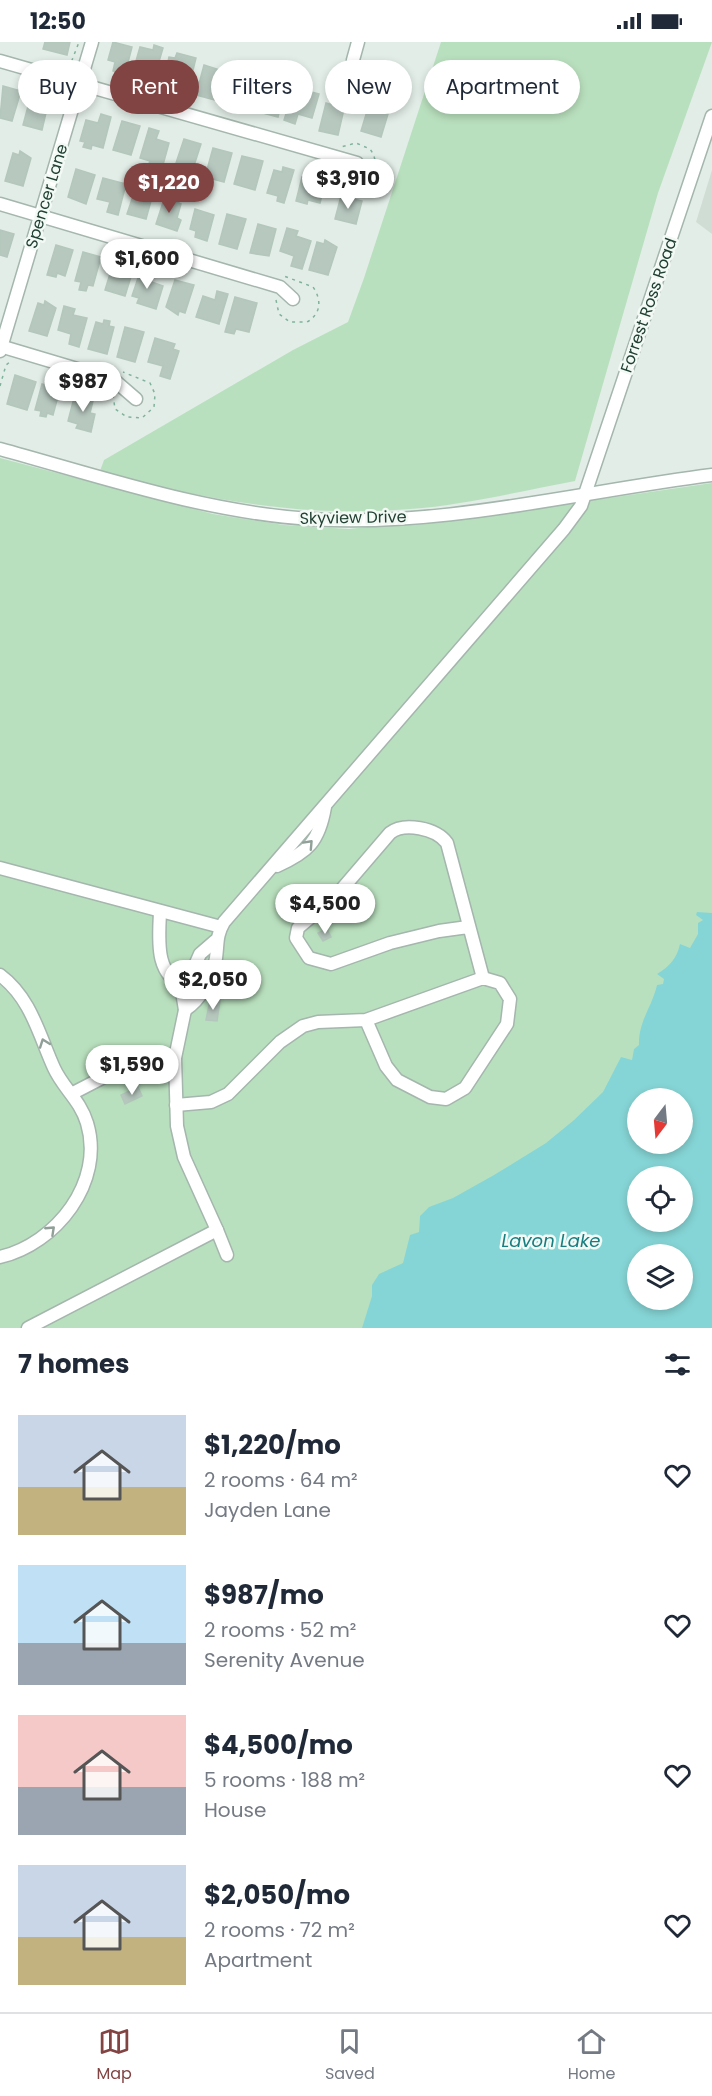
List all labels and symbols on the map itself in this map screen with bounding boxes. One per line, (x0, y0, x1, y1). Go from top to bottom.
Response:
street label: Spencer Lane (20, 141, 73, 251)
pin: $3,910 (299, 159, 397, 210)
pin: $1,220 (120, 163, 218, 214)
street label: Forrest Ross Road (615, 235, 682, 376)
pin: $1,600 (98, 239, 196, 290)
pin: $987 (47, 362, 119, 413)
street label: Skyview Drive (299, 505, 407, 530)
one-way arrow (302, 841, 313, 851)
pin: $4,500 (276, 884, 374, 935)
pin: $2,050 (164, 960, 262, 1011)
one-way arrow (39, 1038, 52, 1049)
pin: $1,590 (83, 1045, 181, 1096)
north arrow (627, 1088, 693, 1154)
one-way arrow (44, 1226, 54, 1237)
water label: Lavon Lake (502, 1228, 600, 1253)

